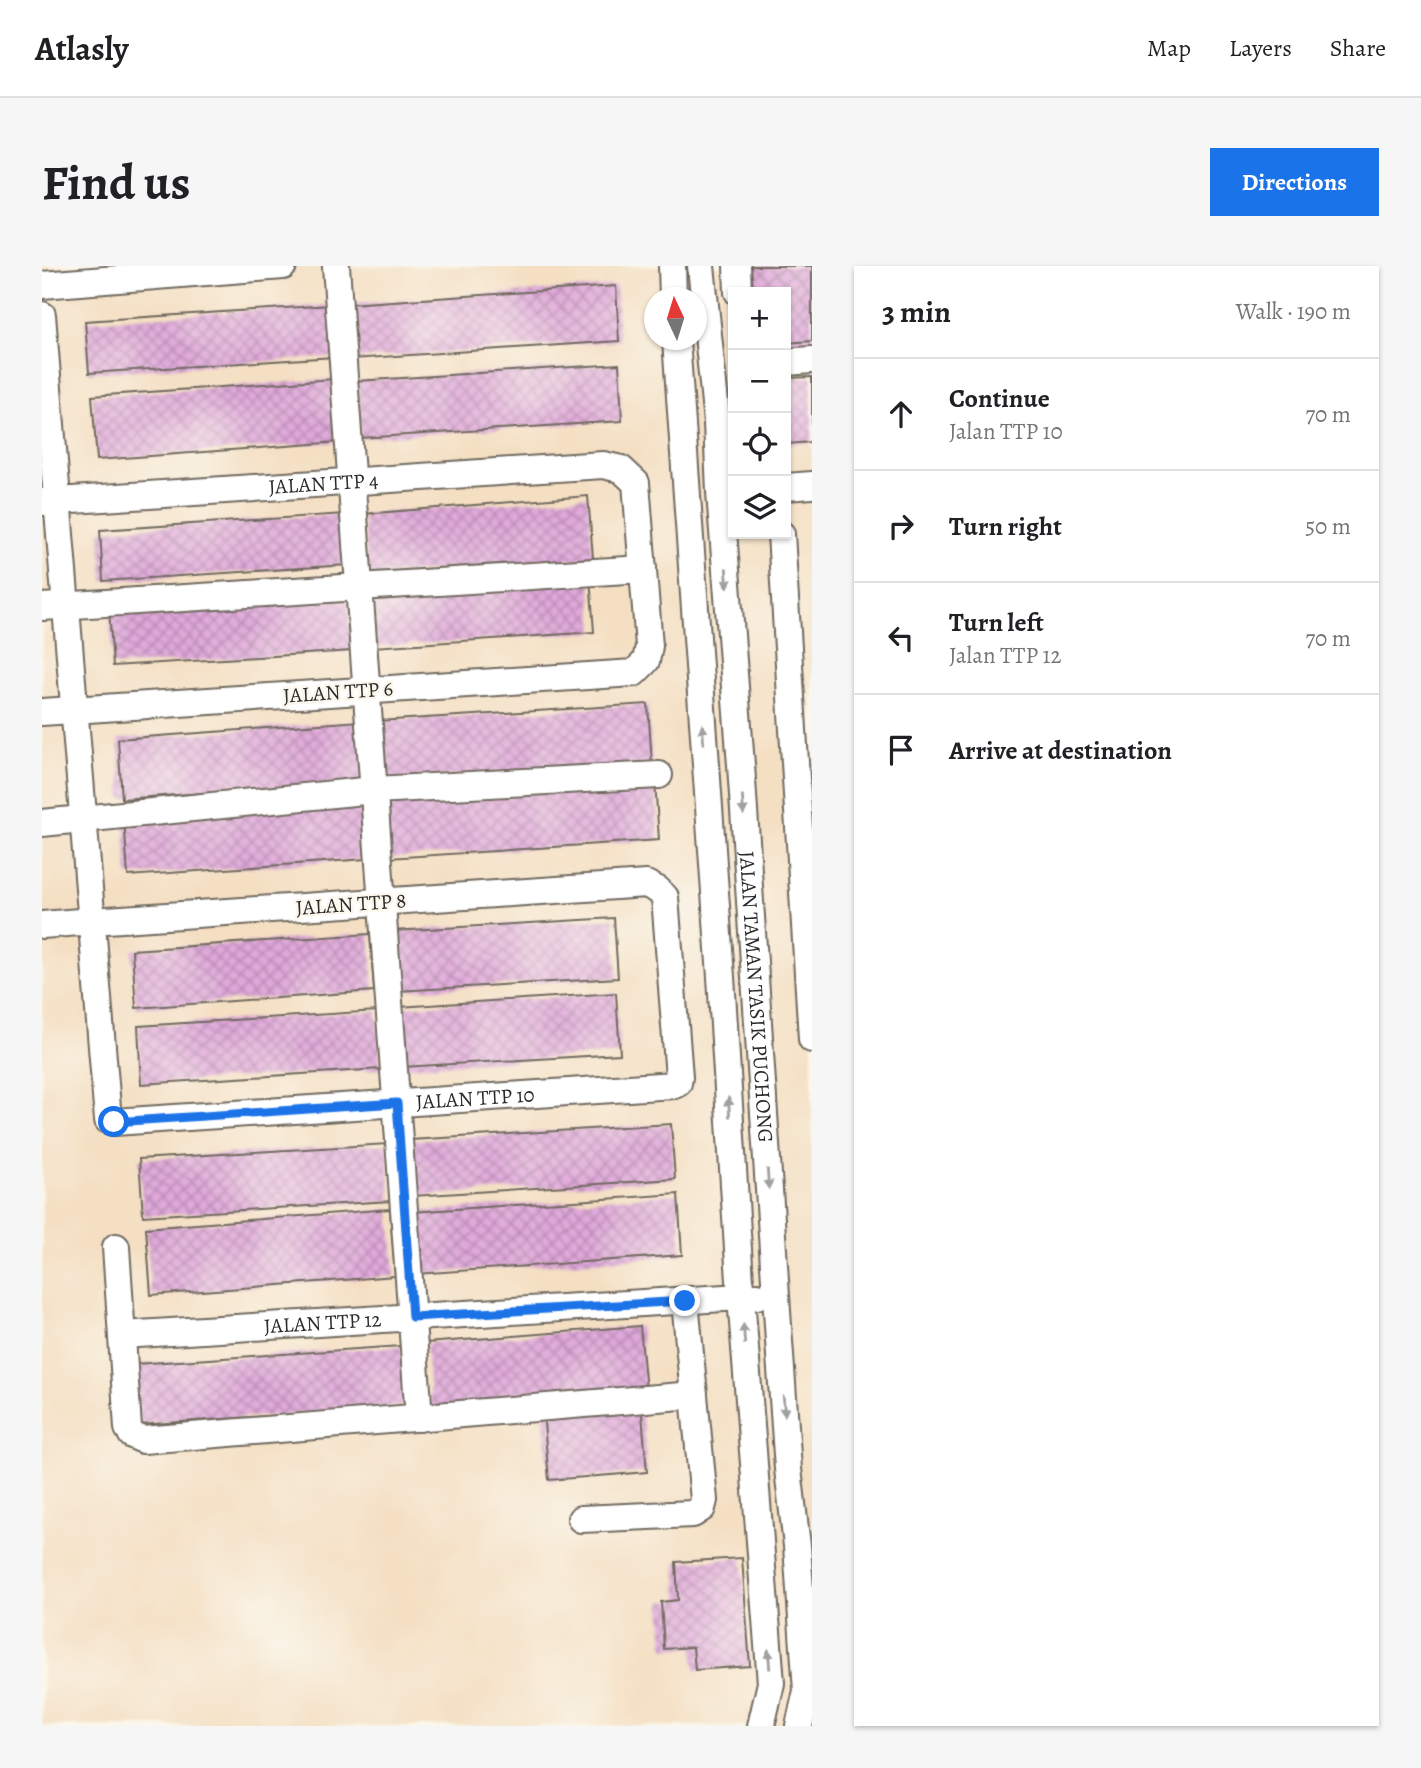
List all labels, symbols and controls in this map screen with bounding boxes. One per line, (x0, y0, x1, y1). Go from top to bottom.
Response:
text: Atlasly (35, 26, 129, 71)
text: Map (1147, 32, 1191, 64)
text: Layers (1229, 32, 1292, 64)
text: Share (1330, 32, 1386, 64)
button: Directions (1210, 148, 1379, 216)
text: Find us (42, 149, 190, 216)
north arrow (644, 287, 707, 350)
map controls (728, 287, 791, 539)
button: + (728, 287, 791, 350)
text: 3 min (882, 292, 951, 332)
text: Walk · 190 m (1236, 296, 1351, 327)
button: − (728, 350, 791, 413)
text: Continue (949, 381, 1050, 416)
icon: ahead (882, 395, 920, 433)
text: 70 m (1305, 399, 1351, 430)
button: locate (728, 413, 791, 476)
text: Jalan TTP 10 (949, 416, 1063, 447)
street label: JALAN TTP 4 (268, 466, 379, 501)
button: layers (728, 476, 791, 539)
icon: right (882, 507, 920, 545)
text: Turn right (949, 509, 1062, 544)
text: 50 m (1305, 511, 1351, 542)
one-way arrow (722, 567, 733, 589)
text: Turn left (949, 605, 1044, 640)
icon: left (882, 619, 920, 657)
text: 70 m (1305, 623, 1351, 654)
text: Jalan TTP 12 (949, 640, 1061, 671)
street label: JALAN TTP 6 (282, 674, 394, 710)
one-way arrow (697, 723, 708, 745)
icon: arrive (882, 731, 920, 769)
text: Arrive at destination (949, 733, 1172, 768)
one-way arrow (738, 794, 749, 816)
street label: JALAN TAMAN TASIK PUCHONG (733, 850, 780, 1143)
street label: JALAN TTP 8 (295, 886, 407, 922)
street label: JALAN TTP 10 (415, 1080, 535, 1116)
one-way arrow (723, 1096, 734, 1118)
route start (98, 1106, 129, 1137)
one-way arrow (763, 1168, 774, 1190)
route end (669, 1285, 700, 1316)
street label: JALAN TTP 12 (263, 1305, 382, 1340)
one-way arrow (738, 1323, 749, 1345)
one-way arrow (779, 1395, 790, 1417)
one-way arrow (764, 1648, 775, 1670)

